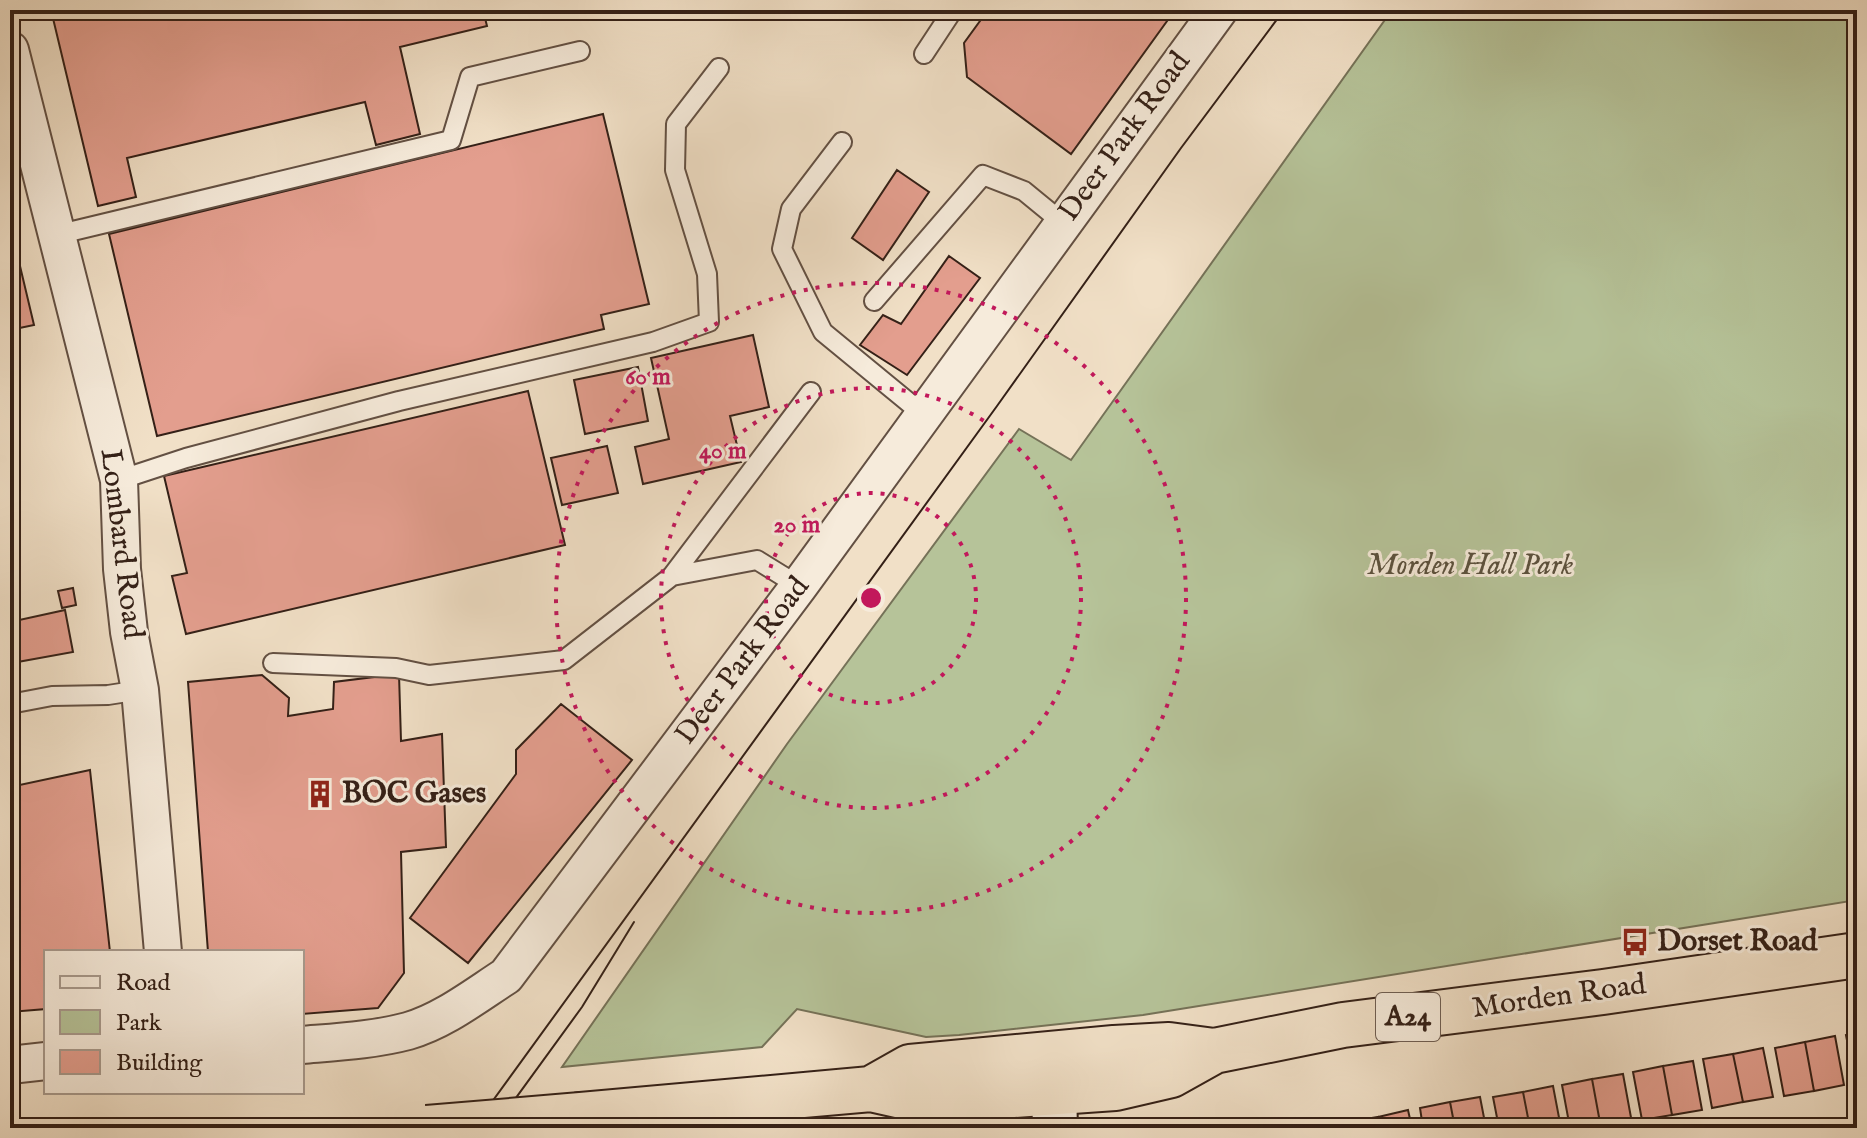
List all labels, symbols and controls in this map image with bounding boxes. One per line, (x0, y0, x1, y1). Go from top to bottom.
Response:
street label: Deer Park Road (1051, 44, 1200, 229)
text: 60 m (625, 362, 671, 393)
text: 40 m (699, 436, 747, 467)
street label: Lombard Road (90, 447, 152, 642)
text: 20 m (774, 510, 821, 541)
park label: Morden Hall Park (1367, 547, 1573, 585)
street label: Deer Park Road (667, 569, 819, 753)
centre of rings (857, 584, 885, 612)
place label: BOC Gases (342, 775, 486, 813)
building icon: BOC Gases (305, 779, 335, 809)
place label: Dorset Road (1657, 923, 1818, 961)
bus stop icon: Dorset Road (1620, 927, 1650, 957)
legend (44, 950, 304, 1094)
street label: Morden Road (1470, 966, 1649, 1028)
text: Road (116, 968, 170, 999)
road number: A24 (1376, 993, 1440, 1041)
text: Park (116, 1008, 162, 1039)
text: Building (116, 1048, 203, 1079)

